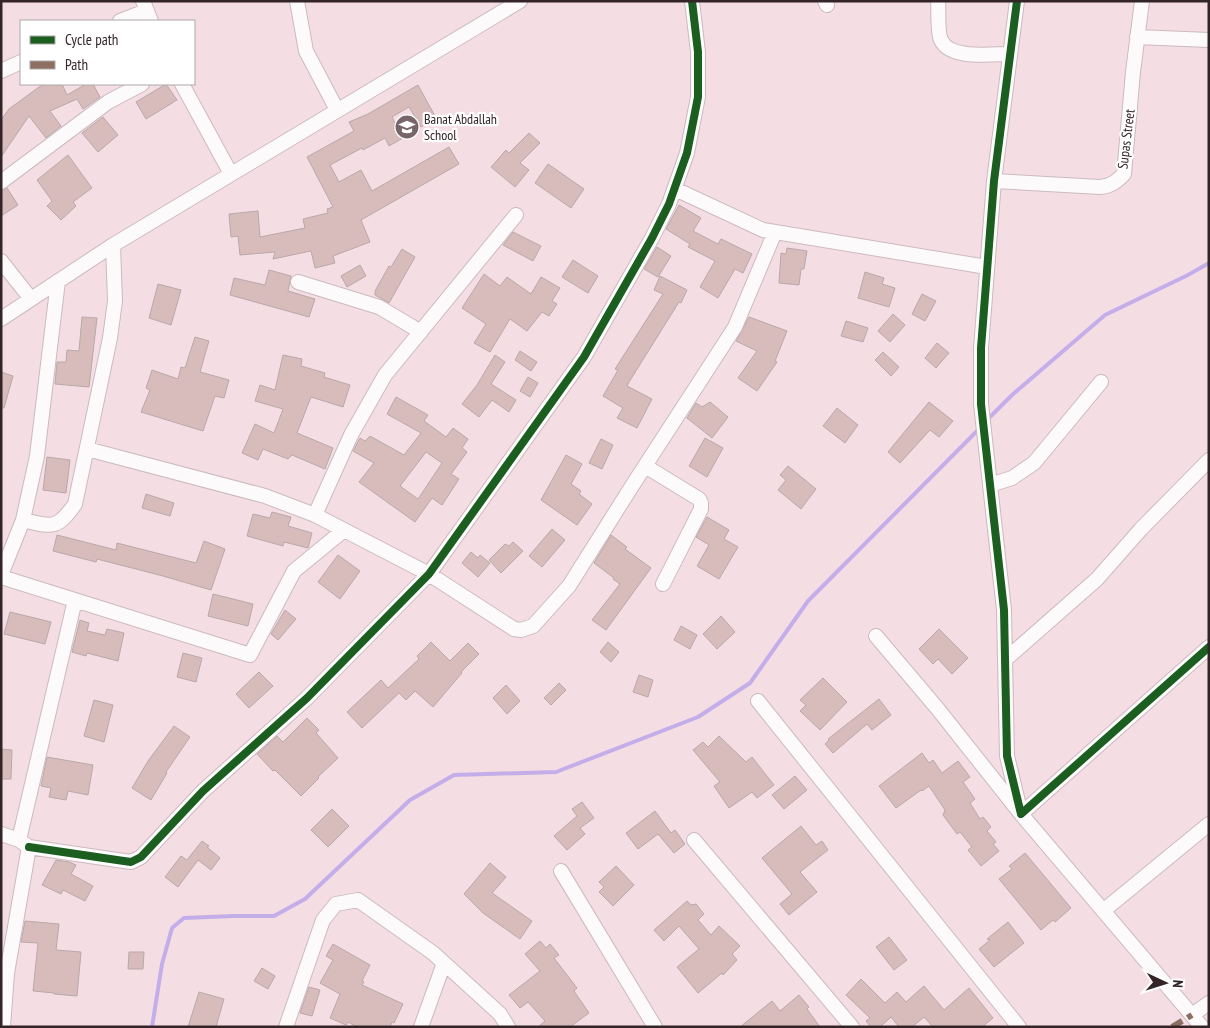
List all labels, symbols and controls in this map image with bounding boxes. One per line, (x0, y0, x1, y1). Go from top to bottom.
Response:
legend (20, 20, 195, 85)
text: Cycle path (65, 30, 118, 49)
text: Path (65, 55, 88, 74)
street label: Supas Street (1113, 108, 1139, 170)
place label: Banat Abdallah School (424, 110, 497, 144)
school or university icon: Banat Abdallah School (394, 114, 420, 140)
north arrow (1140, 958, 1190, 1008)
text: N (1169, 980, 1187, 988)

